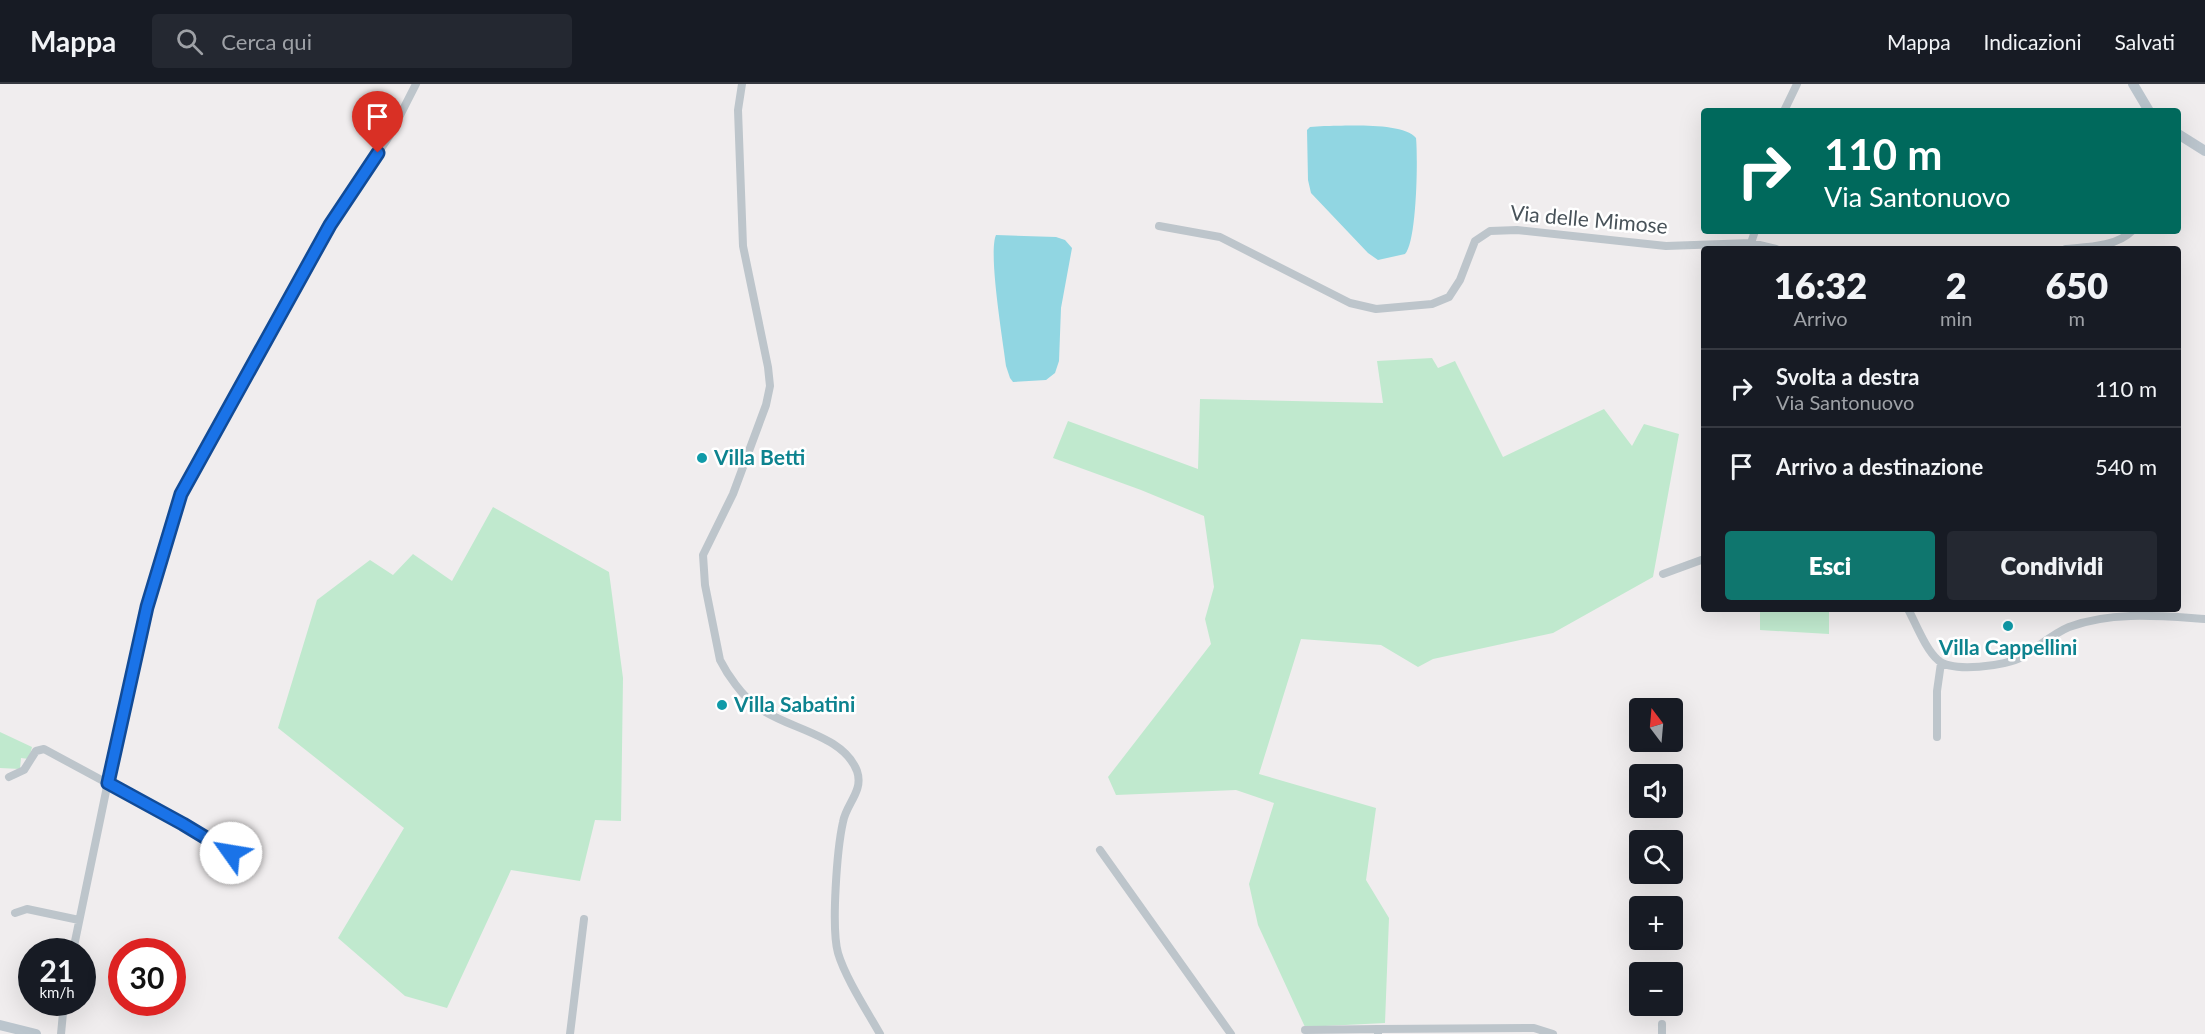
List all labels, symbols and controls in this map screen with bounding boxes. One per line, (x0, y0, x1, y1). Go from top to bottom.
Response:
search box (152, 14, 572, 68)
text: Mappa (30, 24, 116, 58)
icon: search (173, 25, 206, 58)
text: Cerca qui (221, 28, 312, 55)
text: Mappa (1887, 29, 1951, 54)
text: Indicazioni (1984, 29, 2082, 54)
text: Salvati (2115, 29, 2175, 54)
pin (352, 91, 403, 153)
icon: arrive (361, 100, 394, 133)
text: 110 m (1824, 129, 1942, 179)
icon: right (1725, 132, 1803, 210)
text: Via Santonuovo (1824, 180, 2011, 213)
street label: Via delle Mimose (1509, 199, 1669, 238)
text: 16:32 (1774, 263, 1867, 307)
text: 2 (1946, 263, 1967, 307)
text: 650 (2045, 263, 2108, 307)
text: Arrivo (1793, 306, 1848, 330)
text: min (1940, 306, 1972, 330)
text: m (2068, 306, 2085, 330)
text: Svolta a destra (1776, 363, 1919, 390)
icon: right (1725, 372, 1758, 405)
text: 110 m (2095, 375, 2157, 402)
text: Via Santonuovo (1776, 390, 1914, 414)
place label: Villa Betti (713, 444, 805, 469)
icon: arrive (1725, 450, 1758, 483)
marker: Villa Betti (695, 451, 709, 465)
text: Arrivo a destinazione (1776, 453, 1983, 480)
text: 540 m (2095, 453, 2157, 480)
button: Esci (1725, 531, 1935, 600)
button: Condividi (1947, 531, 2157, 600)
marker: Villa Cappellini (2001, 619, 2015, 633)
place label: Villa Cappellini (1938, 634, 2077, 659)
place label: Villa Sabatini (733, 691, 855, 716)
marker: Villa Sabatini (715, 698, 729, 712)
north arrow (1629, 698, 1683, 752)
map controls (1629, 698, 1683, 1016)
button: sound (1629, 764, 1683, 818)
position arrow (199, 821, 263, 885)
button: search (1629, 830, 1683, 884)
button: + (1629, 896, 1683, 950)
speed limit sign: 30 (108, 938, 186, 1016)
text: 21 (40, 952, 74, 988)
button: − (1629, 962, 1683, 1016)
text: km/h (39, 983, 75, 1001)

